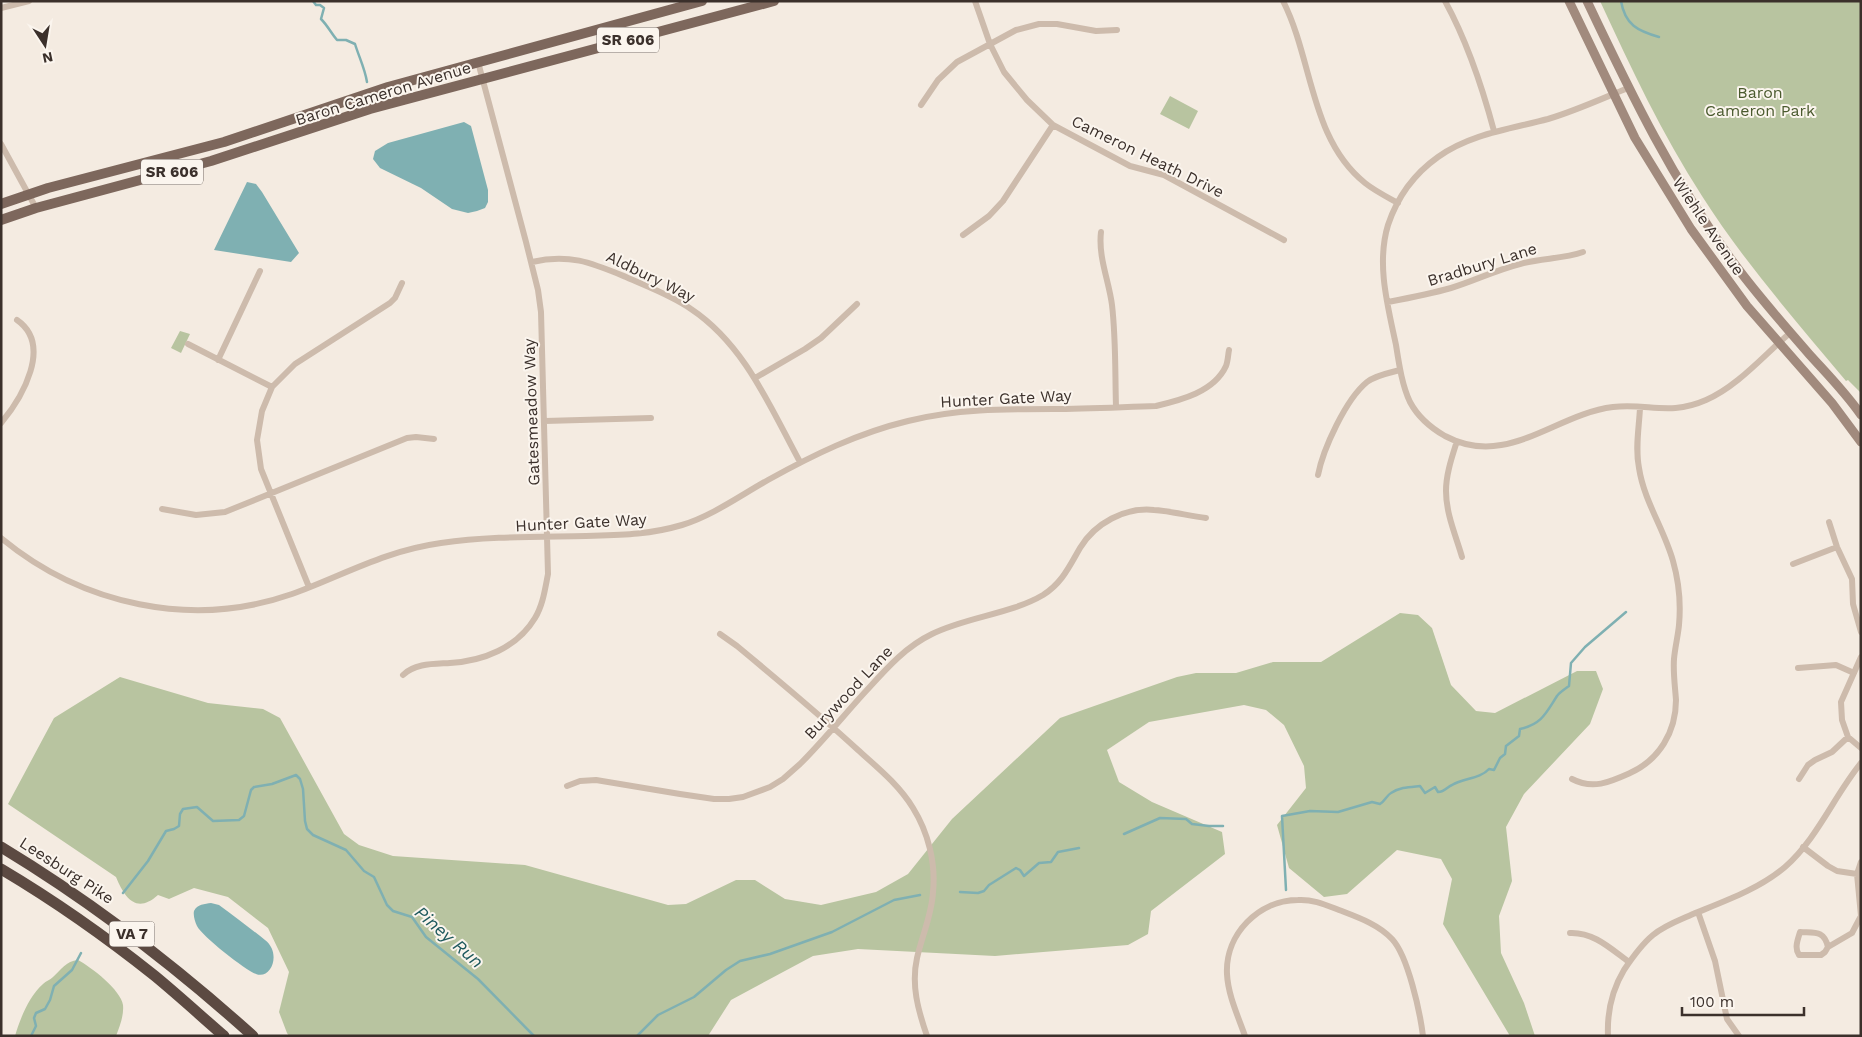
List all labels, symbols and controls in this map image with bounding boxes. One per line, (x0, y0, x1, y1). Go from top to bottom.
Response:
north arrow (20, 20, 70, 70)
road number: SR 606 (597, 28, 659, 52)
text: N (41, 49, 54, 67)
street label: Baron Cameron Avenue (293, 58, 473, 129)
park label: Baron Cameron Park (1705, 83, 1815, 120)
street label: Cameron Heath Drive (1068, 111, 1227, 202)
road number: SR 606 (141, 160, 203, 184)
street label: Wiehle Avenue (1669, 174, 1748, 279)
street label: Bradbury Lane (1425, 239, 1539, 290)
street label: Aldbury Way (603, 247, 699, 306)
street label: Gatesmeadow Way (519, 337, 544, 486)
street label: Hunter Gate Way (940, 386, 1073, 411)
street label: Hunter Gate Way (515, 510, 648, 535)
street label: Burywood Lane (800, 642, 896, 743)
street label: Leesburg Pike (16, 833, 117, 908)
water label: Piney Run (411, 901, 488, 972)
road number: VA 7 (110, 922, 154, 946)
scale bar (1682, 984, 1804, 1016)
text: 100 m (1690, 993, 1734, 1011)

